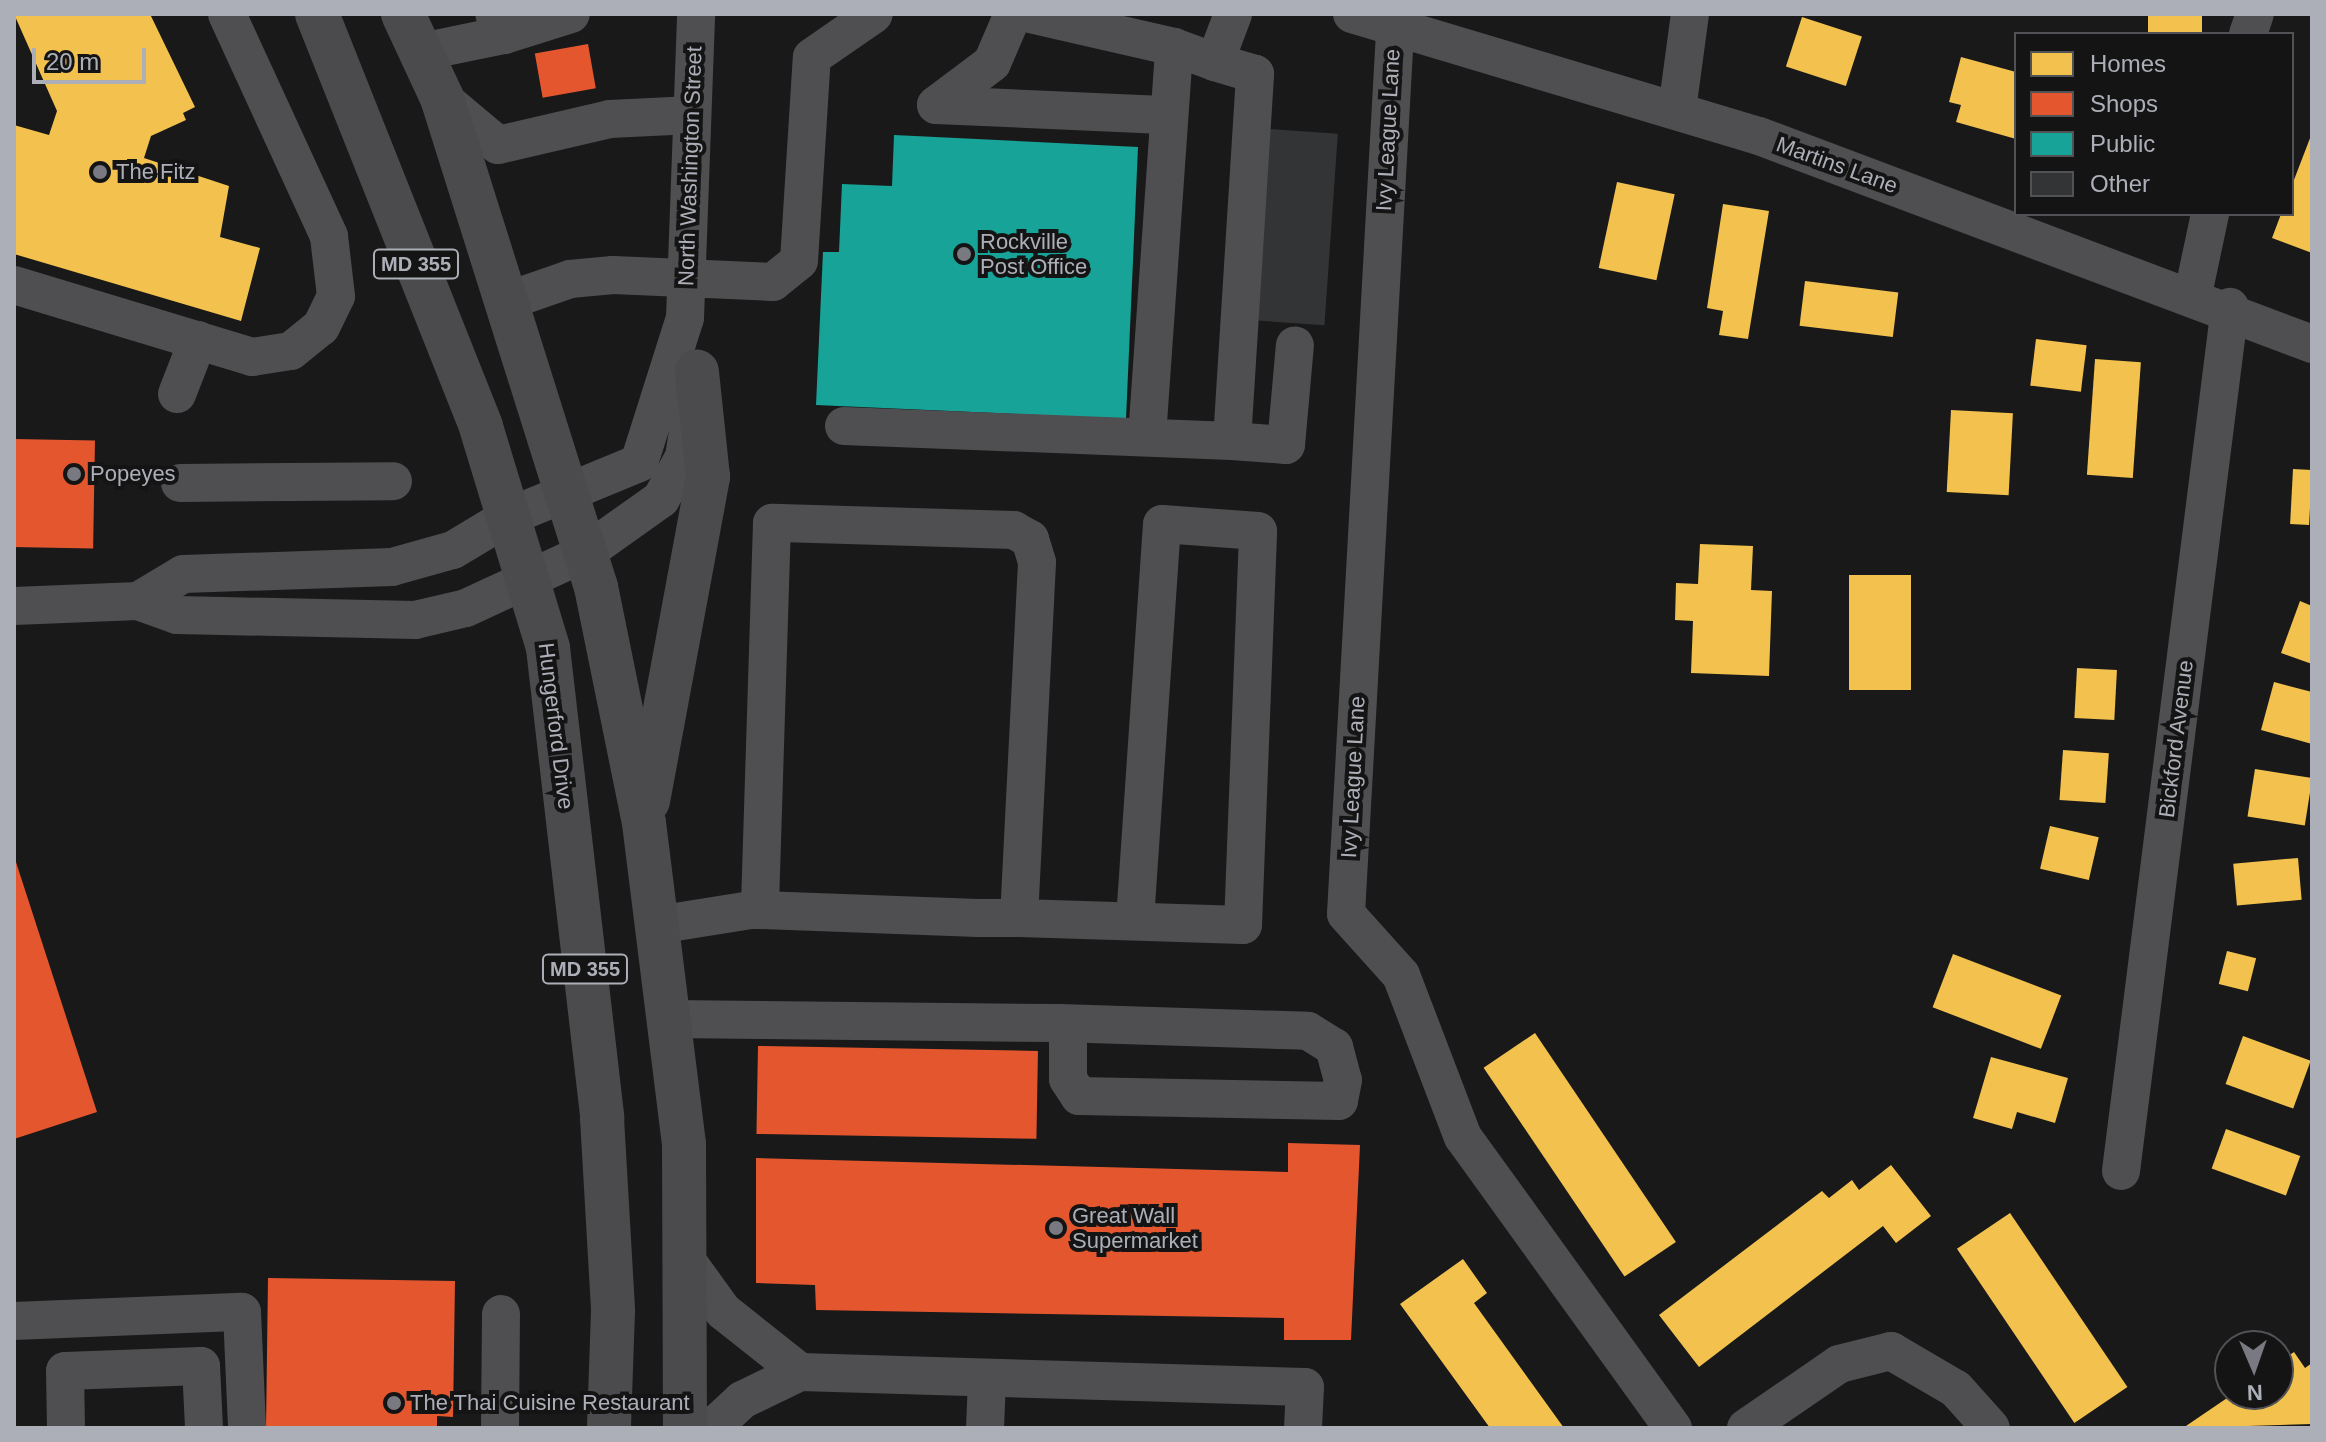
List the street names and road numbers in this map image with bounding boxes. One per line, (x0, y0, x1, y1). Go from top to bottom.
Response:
street label: North Washington Street (673, 46, 707, 286)
street label: Ivy League Lane (1371, 48, 1405, 212)
street label: Martins Lane (1773, 131, 1901, 199)
road number: MD 355 (372, 248, 460, 280)
street label: Hungerford Drive (533, 641, 579, 811)
street label: Bickford Avenue (2153, 658, 2199, 820)
street label: Ivy League Lane (1336, 695, 1370, 859)
road number: MD 355 (541, 953, 629, 985)

